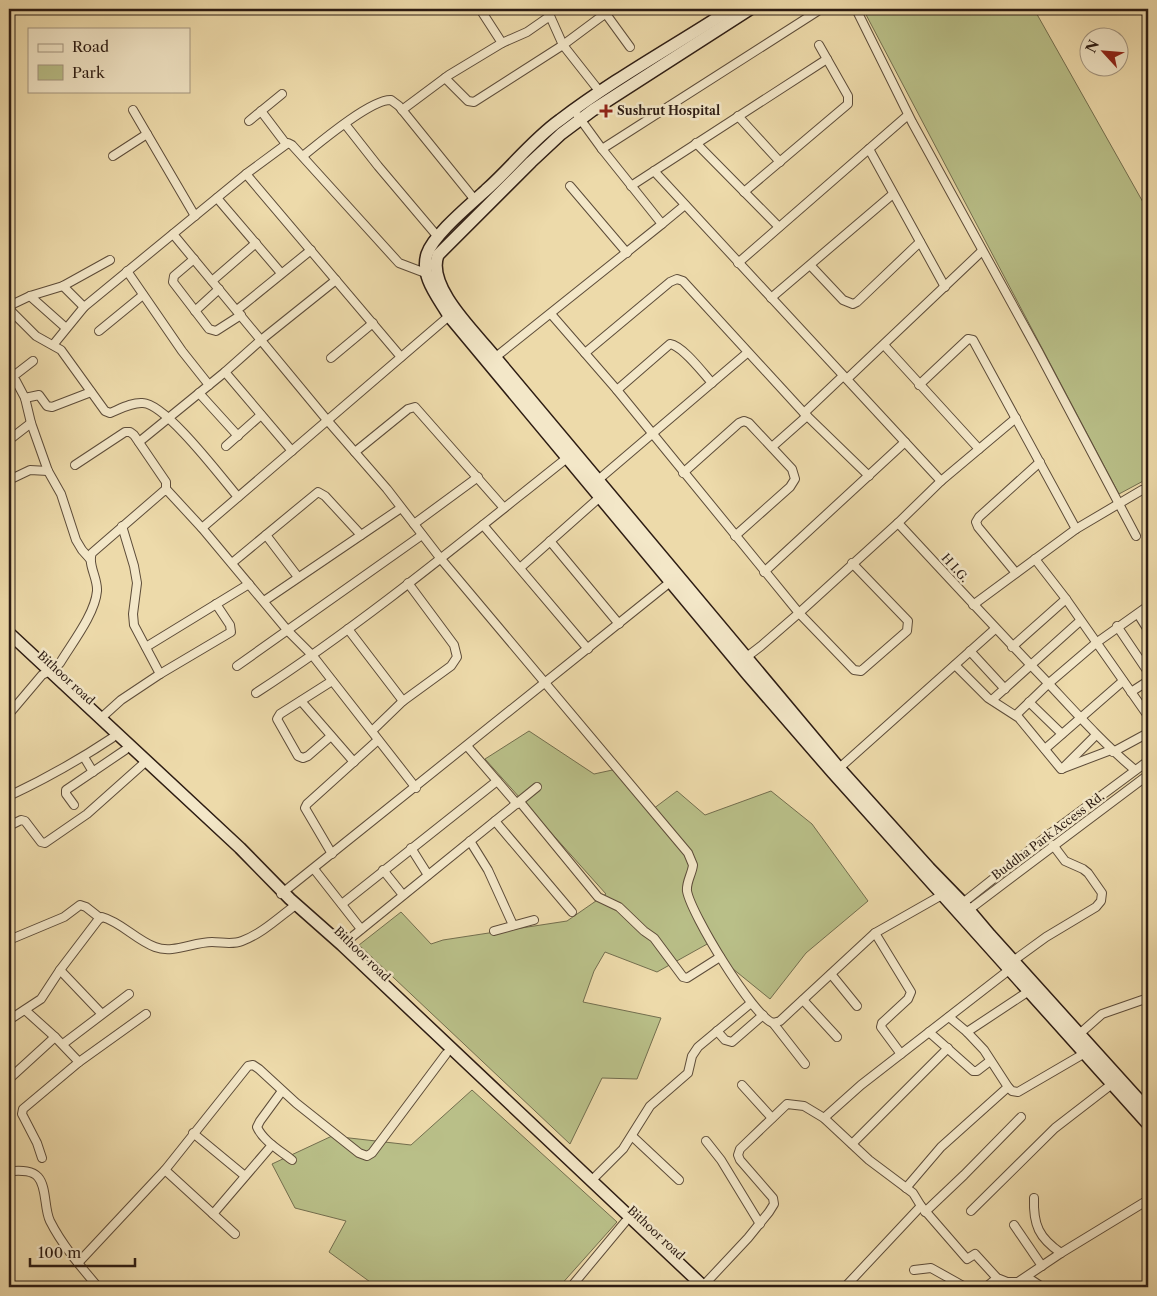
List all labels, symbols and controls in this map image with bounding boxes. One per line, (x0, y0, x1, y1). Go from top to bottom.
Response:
legend (28, 28, 190, 92)
north arrow (1080, 28, 1130, 78)
text: Road (72, 37, 109, 56)
text: N (1082, 37, 1103, 56)
text: Park (72, 63, 106, 82)
place label: Sushrut Hospital (617, 103, 720, 118)
marker: Sushrut Hospital (599, 104, 613, 118)
street label: H I.G. (939, 550, 972, 585)
street label: Bithoor road (35, 647, 98, 708)
street label: Buddha Park Access Rd. (989, 788, 1107, 883)
street label: Bithoor road (331, 923, 394, 985)
street label: Bithoor road (625, 1202, 688, 1263)
scale bar (30, 1236, 135, 1268)
text: 100 m (38, 1243, 81, 1262)

